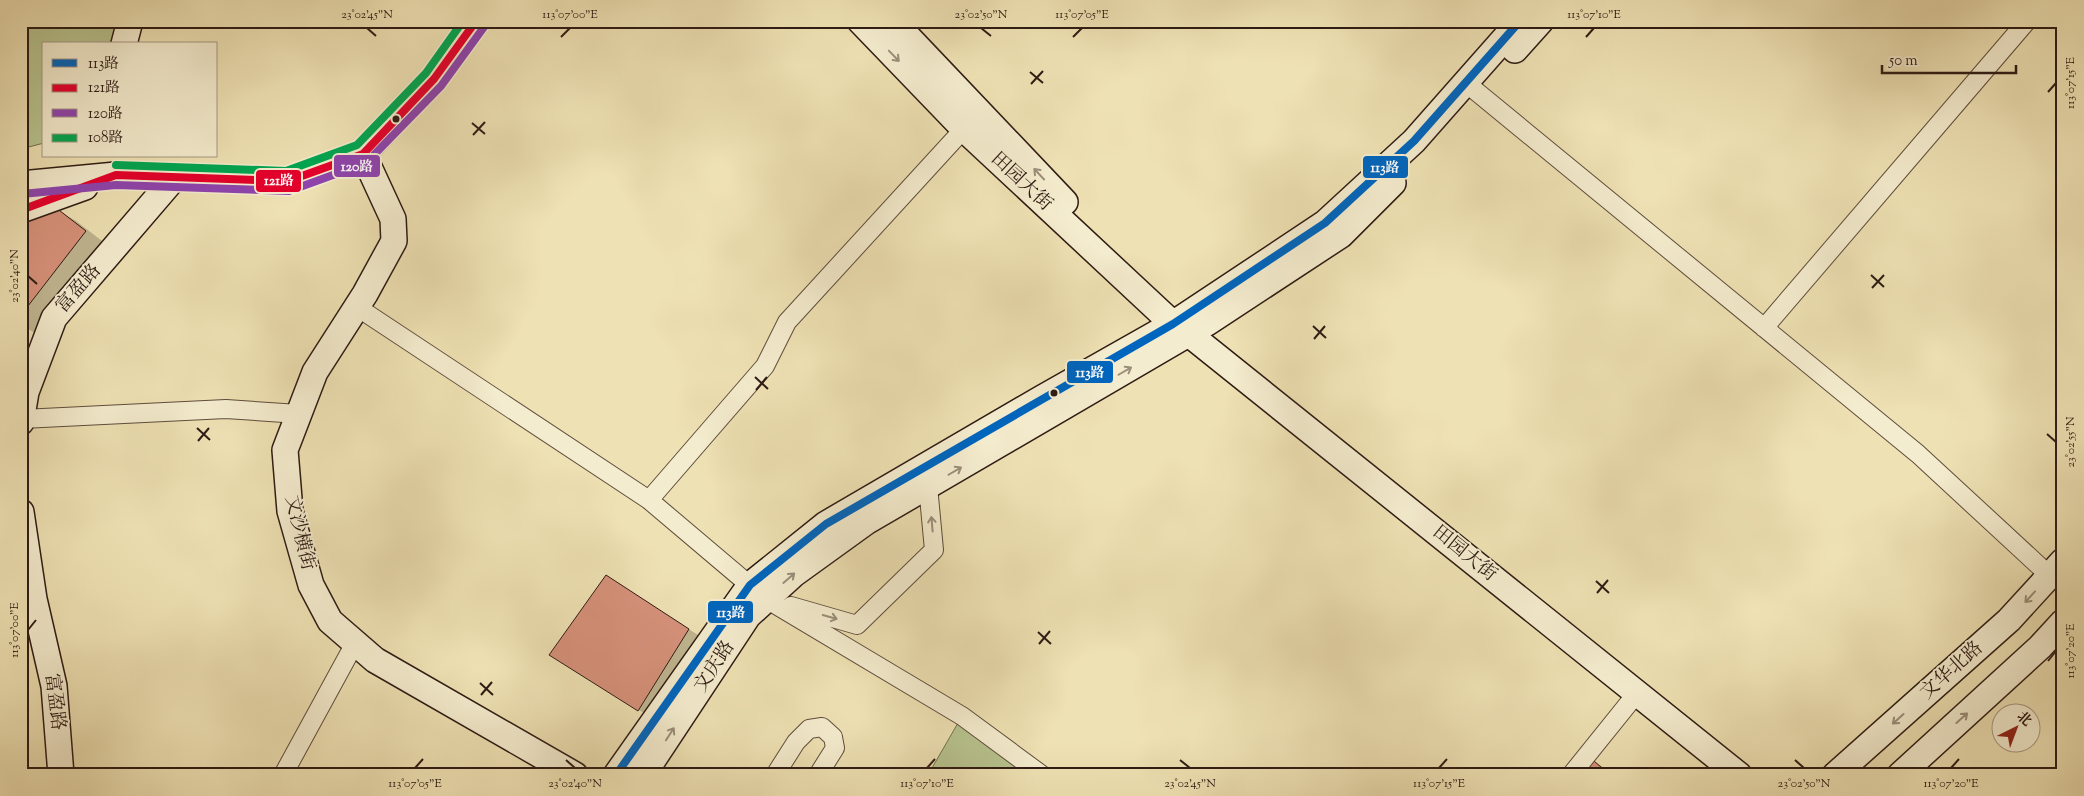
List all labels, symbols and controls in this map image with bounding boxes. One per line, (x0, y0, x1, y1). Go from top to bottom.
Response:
text: 23°02'45"N (341, 6, 393, 24)
text: 113°07'00"E (542, 6, 598, 24)
text: 23°02'50"N (955, 6, 1008, 24)
text: 113°07'05"E (1055, 6, 1109, 24)
text: 113°07'10"E (1567, 6, 1622, 24)
legend (42, 42, 218, 158)
scale bar (1882, 42, 2015, 74)
one-way arrow (888, 50, 900, 62)
text: 50 m (1888, 51, 1918, 72)
text: 113路 (88, 54, 119, 75)
text: 113°07'15"E (2062, 56, 2080, 109)
text: 121路 (88, 78, 120, 99)
text: 120路 (88, 104, 123, 125)
unlabelled marker (391, 114, 401, 124)
text: 108路 (88, 128, 123, 149)
street label: 田园大街 (984, 146, 1058, 218)
line badge: 120路 (333, 154, 381, 178)
line badge: 113路 (1362, 155, 1409, 179)
text: 120路 (341, 158, 373, 178)
text: 113路 (1370, 159, 1400, 179)
one-way arrow (1033, 168, 1045, 180)
line badge: 121路 (255, 169, 302, 193)
text: 121路 (264, 172, 294, 192)
text: 23°02'40"N (6, 249, 24, 303)
street label: 富盈路 (50, 259, 108, 319)
line badge: 113路 (1066, 360, 1114, 384)
text: 113路 (1075, 364, 1105, 384)
one-way arrow (1118, 366, 1132, 376)
unlabelled marker (1049, 388, 1059, 398)
text: 23°02'55"N (2062, 416, 2080, 468)
one-way arrow (947, 465, 961, 475)
street label: 文沙横街 (277, 493, 321, 573)
one-way arrow (927, 516, 936, 532)
street label: 田园大街 (1426, 520, 1502, 588)
one-way arrow (783, 572, 796, 584)
one-way arrow (2024, 590, 2036, 603)
line badge: 113路 (707, 600, 754, 624)
text: 113°07'00"E (6, 602, 24, 658)
text: 113路 (716, 604, 746, 624)
one-way arrow (821, 613, 837, 623)
text: 113°07'20"E (2062, 623, 2080, 679)
street label: 文庆路 (688, 636, 742, 698)
street label: 文华北路 (1915, 636, 1989, 706)
street label: 富盈路 (37, 672, 71, 732)
north arrow (1992, 704, 2042, 754)
text: 北 (2011, 708, 2035, 732)
one-way arrow (1956, 712, 1969, 724)
one-way arrow (1891, 713, 1904, 724)
one-way arrow (665, 727, 675, 741)
text: 113°07'05"E (388, 775, 442, 793)
text: 23°02'40"N (548, 775, 602, 793)
text: 113°07'10"E (900, 775, 955, 793)
text: 23°02'45"N (1164, 775, 1216, 793)
text: 113°07'15"E (1413, 775, 1466, 793)
text: 23°02'50"N (1778, 775, 1831, 793)
text: 113°07'20"E (1923, 775, 1979, 793)

